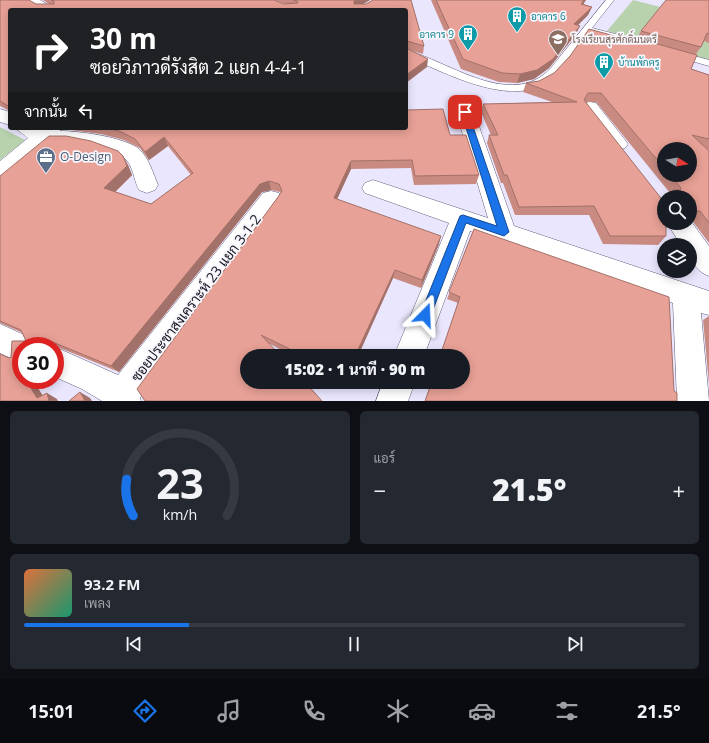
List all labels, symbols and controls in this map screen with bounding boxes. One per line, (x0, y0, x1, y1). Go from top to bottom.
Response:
building icon: อาคาร 6 (506, 5, 528, 33)
place label: อาคาร 6 (531, 9, 566, 23)
text: 30 m (90, 19, 157, 57)
building icon: อาคาร 9 (457, 23, 479, 51)
icon: right (24, 24, 76, 76)
place label: อาคาร 9 (419, 27, 454, 41)
school or university icon: โรงเรียนสุรศักดิ์มนตรี (547, 28, 569, 56)
place label: โรงเรียนสุรศักดิ์มนตรี (571, 30, 657, 47)
building icon: บ้านพักครู (593, 51, 615, 79)
text: ซอยวิภาวดีรังสิต 2 แยก 4-4-1 (90, 55, 307, 79)
place label: บ้านพักครู (618, 55, 660, 70)
pin (448, 95, 482, 129)
icon: left (75, 100, 97, 122)
text: จากนั้น (24, 101, 67, 121)
icon: arrive (454, 101, 476, 123)
north arrow (657, 142, 697, 182)
map controls (657, 142, 697, 278)
office icon: O-Design (35, 146, 57, 174)
place label: O-Design (60, 148, 111, 165)
button: search (657, 190, 697, 230)
street label: ซอยประชาสงเคราะห์ 23 แยก 3-1-2 (126, 210, 265, 385)
button: layers (657, 238, 697, 278)
position arrow (404, 294, 446, 336)
speed limit sign: 30 (12, 337, 64, 389)
text: 15:02 · 1 นาที · 90 m (285, 359, 425, 379)
text: แอร์ (374, 449, 395, 467)
text: 23 (156, 454, 204, 510)
text: 21.5° (492, 469, 566, 510)
text: − (374, 475, 386, 505)
text: + (672, 475, 685, 505)
text: km/h (162, 504, 197, 523)
text: 93.2 FM (84, 574, 140, 594)
text: เพลง (84, 594, 111, 612)
icon: previous (123, 633, 145, 655)
icon: pause (343, 633, 365, 655)
icon: next (564, 633, 586, 655)
icon: directions (131, 697, 159, 725)
icon: music (215, 697, 243, 725)
icon: phone (300, 697, 328, 725)
icon: climate (384, 697, 412, 725)
icon: car (468, 697, 496, 725)
icon: filters (553, 697, 581, 725)
text: 15:01 (28, 699, 74, 723)
text: 21.5° (637, 699, 681, 723)

